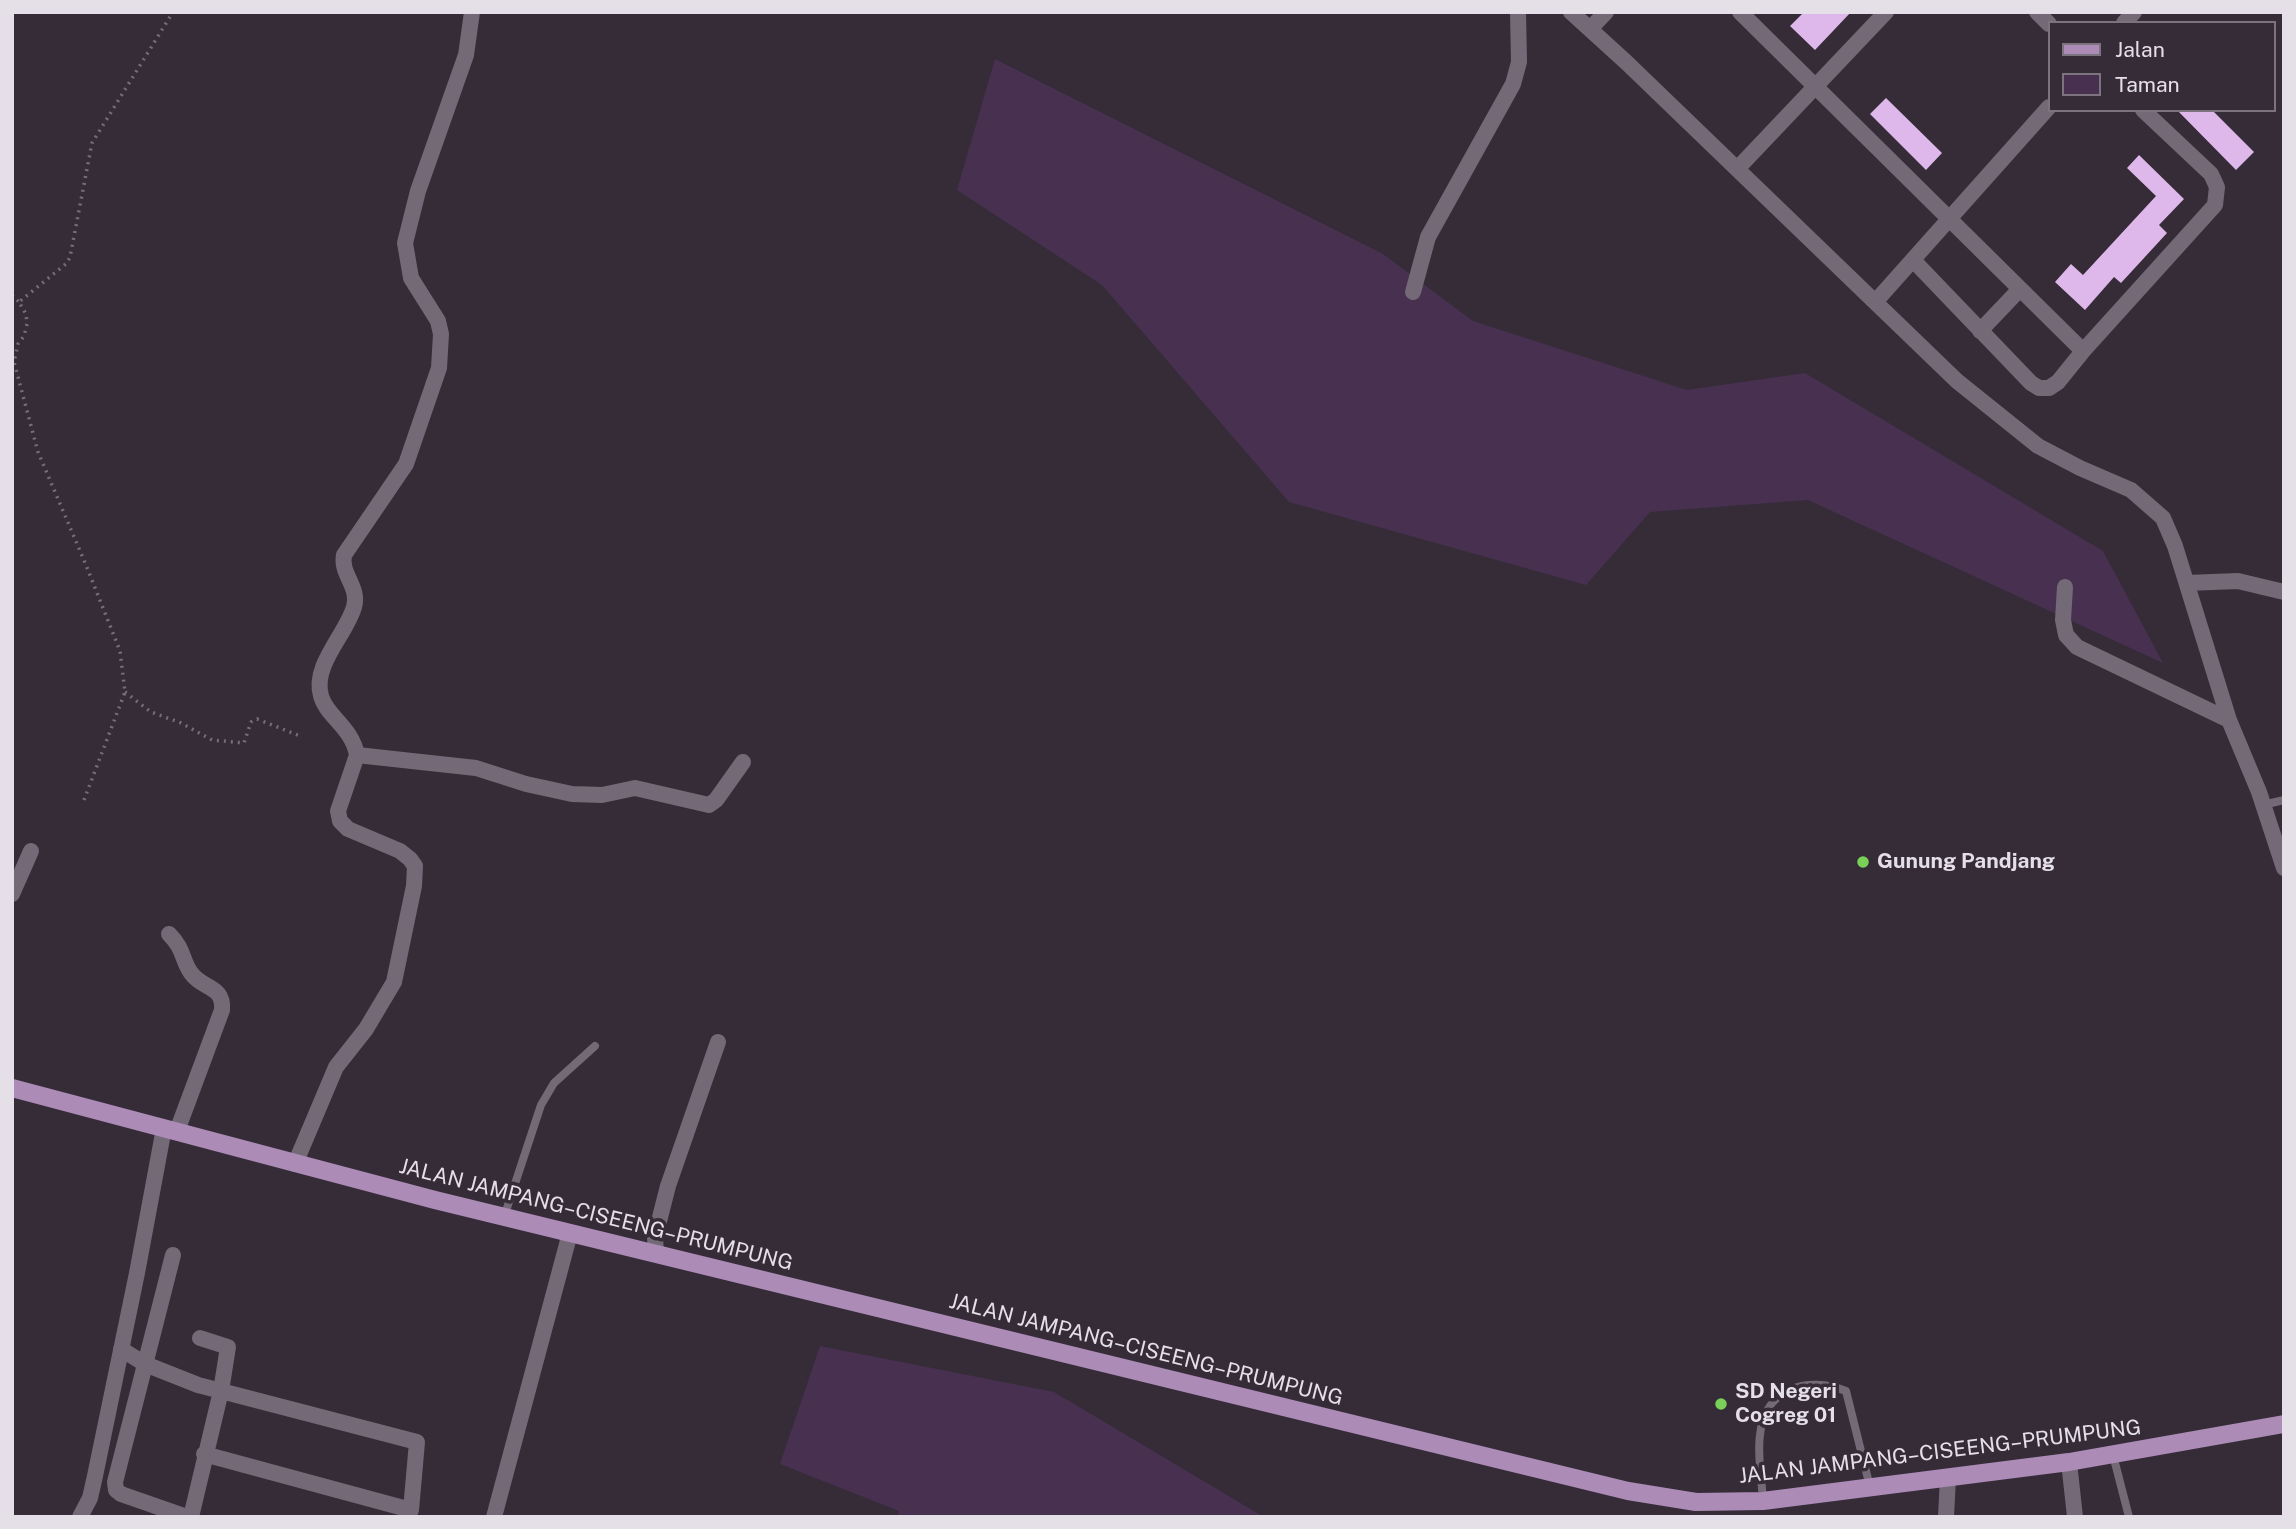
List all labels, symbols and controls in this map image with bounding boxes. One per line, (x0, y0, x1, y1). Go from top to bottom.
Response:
legend (2048, 21, 2275, 112)
text: Jalan (2115, 37, 2165, 62)
text: Taman (2115, 72, 2180, 97)
place label: Gunung Pandjang (1877, 849, 2055, 875)
marker: Gunung Pandjang (1855, 854, 1871, 870)
street label: JALAN JAMPANG–CISEENG–PRUMPUNG (397, 1154, 795, 1276)
street label: JALAN JAMPANG–CISEENG–PRUMPUNG (947, 1289, 1345, 1411)
place label: SD Negeri Cogreg 01 (1735, 1379, 1837, 1429)
marker: SD Negeri Cogreg 01 (1713, 1396, 1729, 1412)
street label: JALAN JAMPANG–CISEENG–PRUMPUNG (1738, 1415, 2142, 1489)

